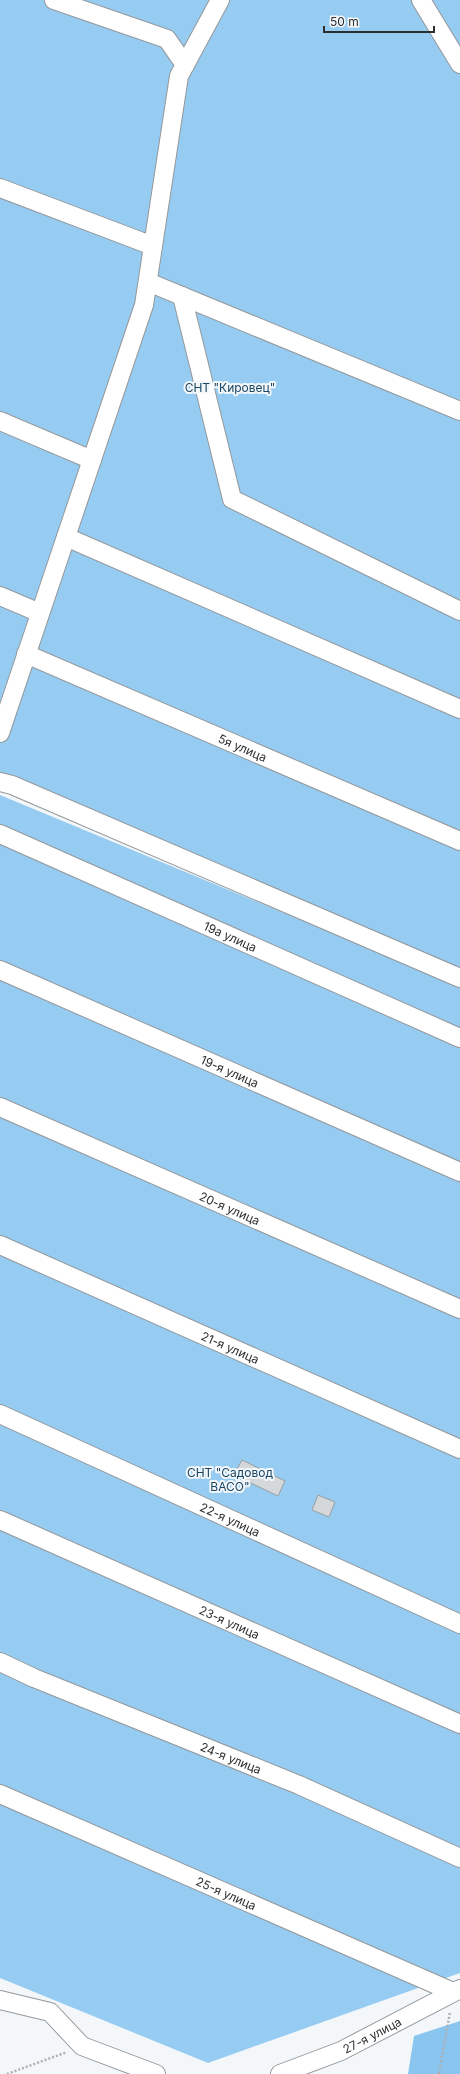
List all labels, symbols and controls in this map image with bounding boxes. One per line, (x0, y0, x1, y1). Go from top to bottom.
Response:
scale bar (324, 8, 434, 34)
text: 50 m (330, 14, 359, 29)
park label: СНТ "Кировец" (185, 380, 275, 395)
street label: 5я улица (216, 730, 269, 764)
street label: 19а улица (201, 918, 259, 954)
street label: 19-я улица (198, 1052, 261, 1090)
street label: 20-я улица (197, 1188, 262, 1228)
street label: 21-я улица (199, 1328, 262, 1367)
park label: СНТ "Садовод ВАСО" (187, 1465, 274, 1494)
street label: 22-я улица (198, 1499, 263, 1539)
street label: 23-я улица (197, 1602, 262, 1642)
street label: 24-я улица (198, 1738, 264, 1777)
street label: 25-я улица (194, 1873, 259, 1913)
street label: 27-я улица (340, 2014, 404, 2056)

